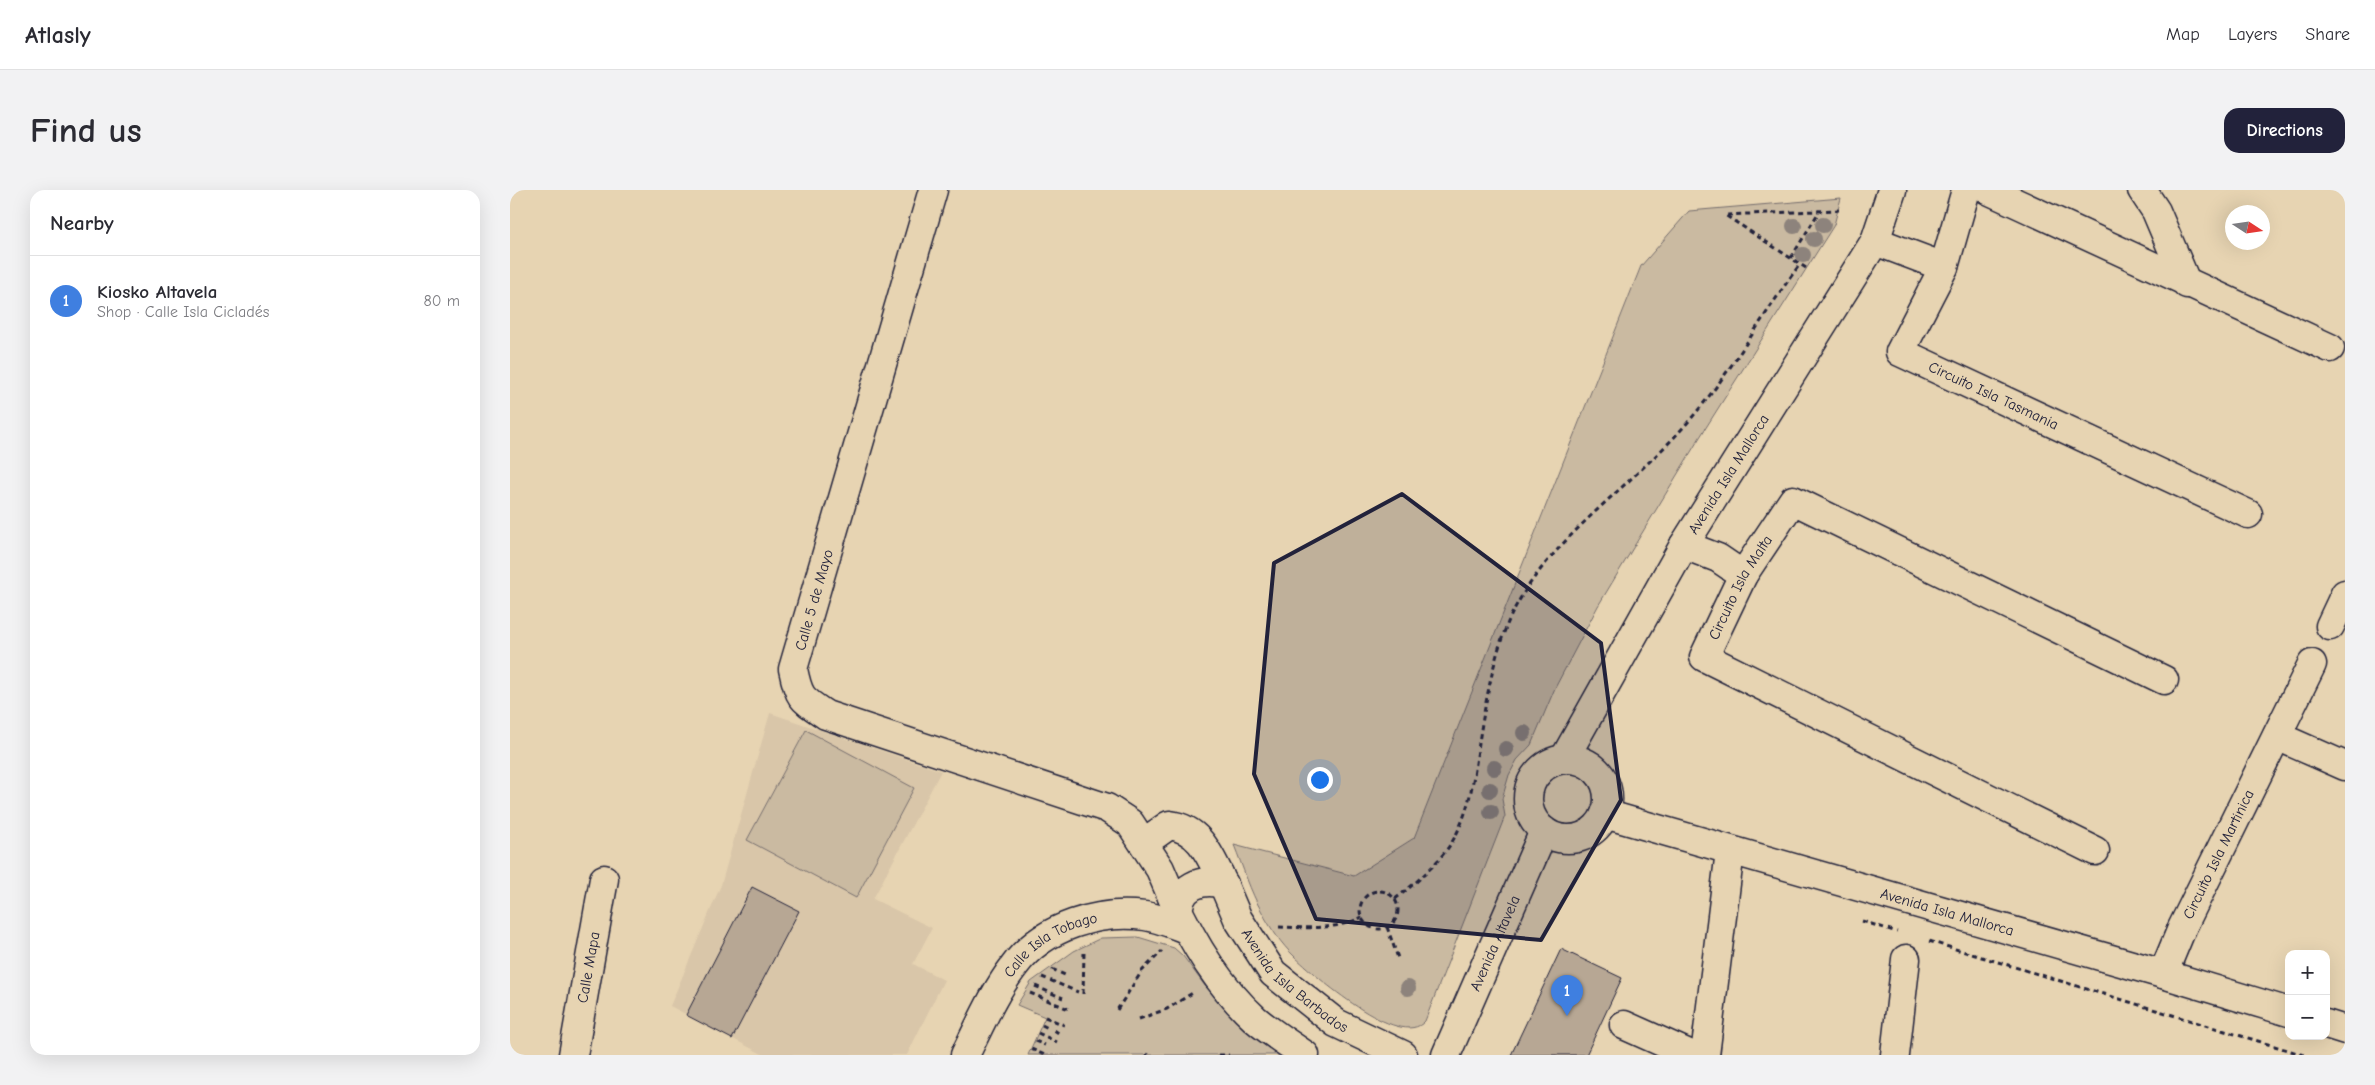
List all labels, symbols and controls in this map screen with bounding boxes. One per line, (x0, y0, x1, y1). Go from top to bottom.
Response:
text: Atlasly (25, 21, 91, 49)
text: Map (2166, 24, 2200, 45)
text: Layers (2228, 24, 2277, 45)
text: Share (2305, 24, 2350, 45)
button: Directions (2224, 108, 2345, 153)
text: Find us (30, 110, 142, 151)
north arrow (2225, 205, 2270, 250)
text: Nearby (50, 211, 114, 235)
text: Kiosko Altavela (97, 281, 217, 303)
text: 1 (63, 292, 69, 310)
text: 80 m (423, 292, 460, 310)
text: Shop · Calle Isla Cicladés (97, 303, 269, 321)
street label: Circuito Isla Tasmania (1926, 358, 2062, 434)
street label: Avenida Isla Mallorca (1684, 411, 1773, 537)
street label: Circuito Isla Malta (1705, 532, 1776, 643)
street label: Calle 5 de Mayo (791, 547, 837, 653)
your location (1307, 767, 1333, 793)
street label: Circuito Isla Martinica (2179, 786, 2258, 922)
street label: Avenida Isla Mallorca (1878, 884, 2016, 940)
street label: Avenida Altavela (1466, 893, 1524, 994)
street label: Calle Isla Tobago (1000, 909, 1099, 981)
street label: Avenida Isla Barbados (1238, 925, 1351, 1036)
street label: Calle Mapa (573, 930, 604, 1004)
map controls (2285, 950, 2330, 1040)
button: + (2285, 950, 2330, 995)
pin: 1 (1551, 975, 1583, 1016)
button: − (2285, 995, 2330, 1040)

